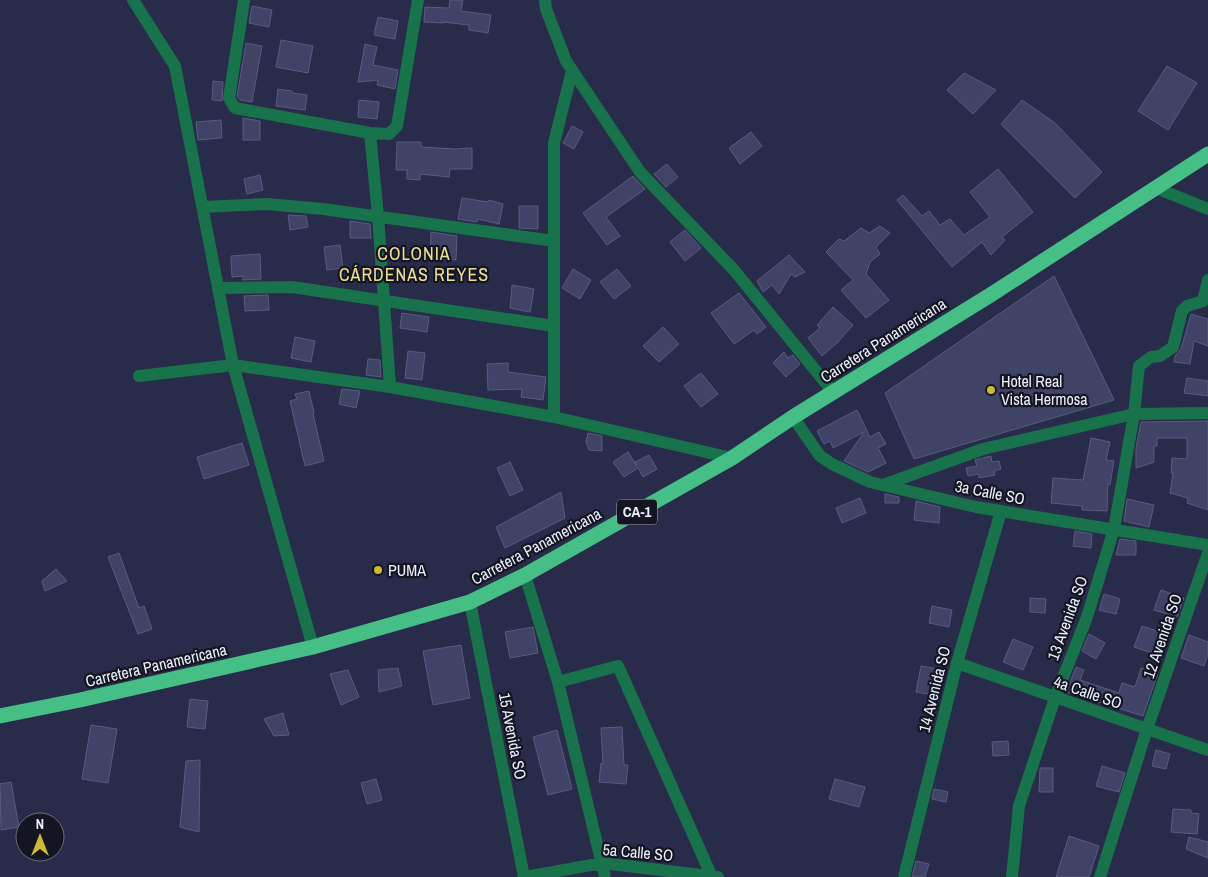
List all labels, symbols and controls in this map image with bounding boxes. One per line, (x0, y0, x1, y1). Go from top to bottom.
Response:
district label: COLONIA CÁRDENAS REYES (339, 241, 489, 287)
street label: Carretera Panamericana (816, 292, 951, 388)
place label: Hotel Real Vista Hermosa (1001, 370, 1088, 410)
marker: Hotel Real Vista Hermosa (985, 384, 997, 396)
street label: 3a Calle SO (953, 474, 1027, 510)
road number: CA-1 (617, 500, 657, 524)
street label: Carretera Panamericana (467, 502, 606, 590)
place label: PUMA (388, 559, 426, 581)
marker: PUMA (372, 564, 384, 576)
street label: 13 Avenida SO (1042, 573, 1092, 663)
street label: 12 Avenida SO (1137, 591, 1187, 681)
street label: Carretera Panamericana (83, 638, 229, 692)
street label: 14 Avenida SO (913, 644, 955, 734)
street label: 4a Calle SO (1051, 670, 1125, 714)
street label: 15 Avenida SO (494, 691, 532, 781)
north arrow (15, 812, 65, 862)
text: N (36, 815, 44, 833)
street label: 5a Calle SO (602, 838, 674, 866)

